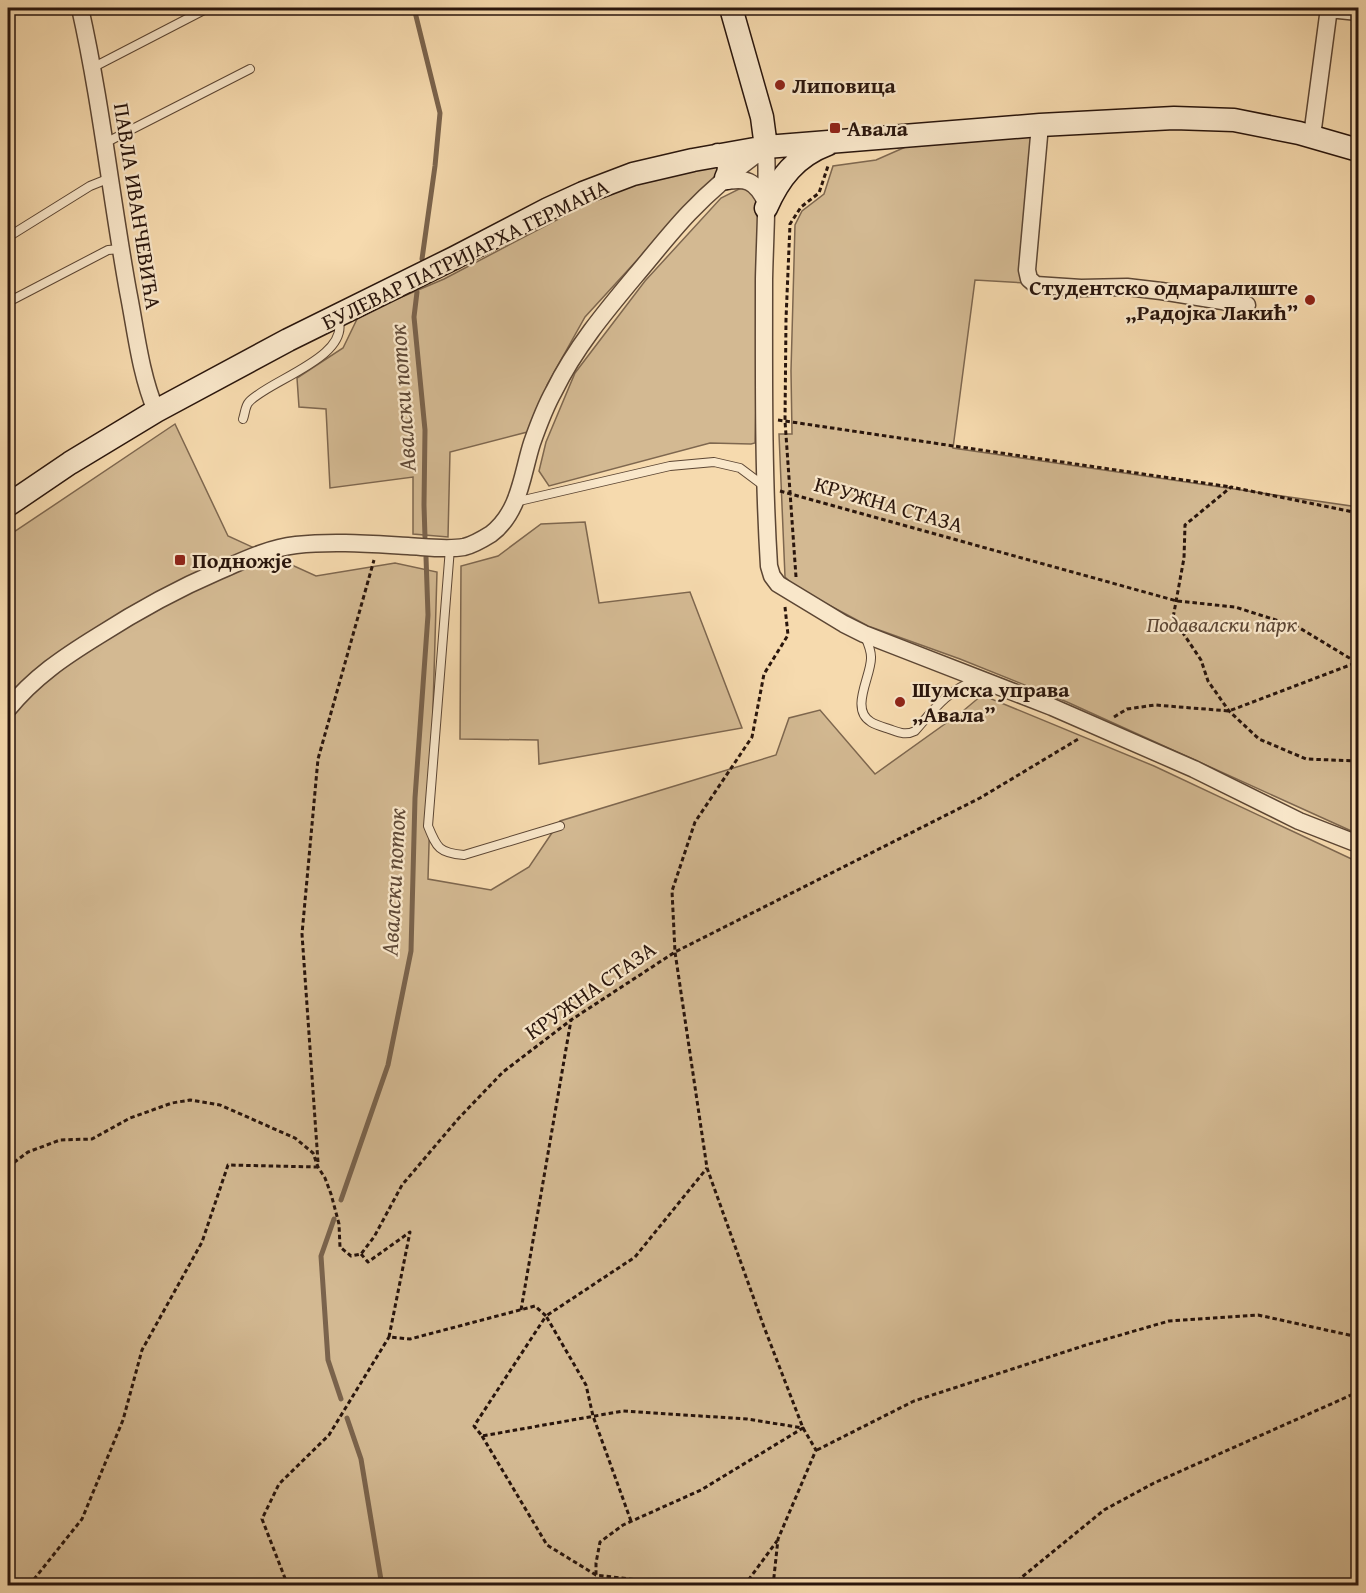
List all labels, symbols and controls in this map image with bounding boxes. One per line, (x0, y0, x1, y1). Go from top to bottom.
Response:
place label: Липовица (792, 69, 897, 101)
marker: Липовица (773, 78, 787, 92)
street label: ПАВЛА ИВАНЧЕВИЋА (106, 100, 170, 312)
place label: Авала (847, 112, 909, 144)
marker: Авала (828, 121, 842, 135)
street label: БУЛЕВАР ПАТРИЈАРХА ГЕРМАНА (316, 170, 615, 338)
place label: Студентско одмаралиште „Радојка Лакић” (1029, 271, 1298, 328)
marker: Студентско одмаралиште „Радојка Лакић” (1303, 293, 1317, 307)
water label: Авалски поток (379, 323, 425, 474)
street label: КРУЖНА СТАЗА (811, 467, 968, 541)
place label: Подножје (192, 544, 292, 576)
marker: Подножје (173, 553, 187, 567)
park label: Подавалски парк (1147, 608, 1298, 640)
place label: Шумска управа „Авала” (912, 673, 1070, 730)
marker: Шумска управа „Авала” (893, 695, 907, 709)
water label: Авалски поток (372, 807, 414, 958)
street label: КРУЖНА СТАЗА (518, 933, 663, 1047)

